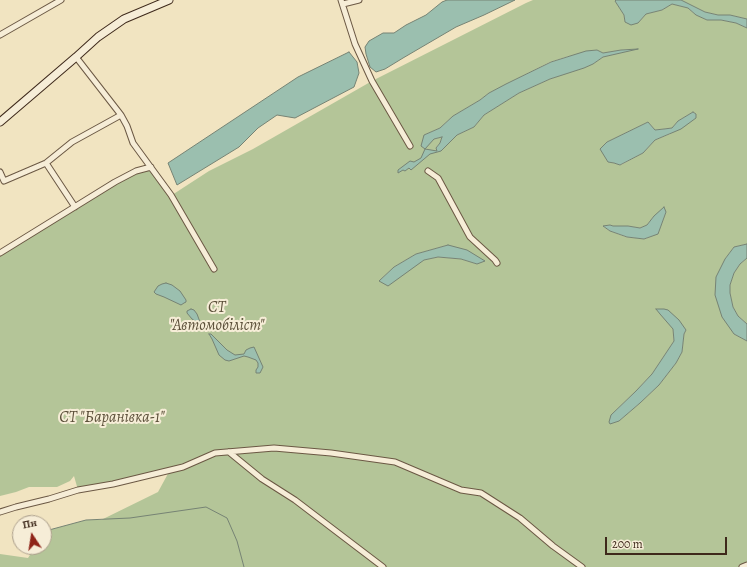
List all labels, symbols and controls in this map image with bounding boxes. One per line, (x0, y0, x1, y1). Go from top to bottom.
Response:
park label: СТ "Автомобіліст" (170, 298, 264, 336)
park label: СТ "Баранівка-1" (59, 408, 165, 428)
north arrow (12, 515, 52, 555)
text: Пн (21, 515, 38, 533)
scale bar (607, 529, 729, 555)
text: 200 m (612, 536, 643, 552)

